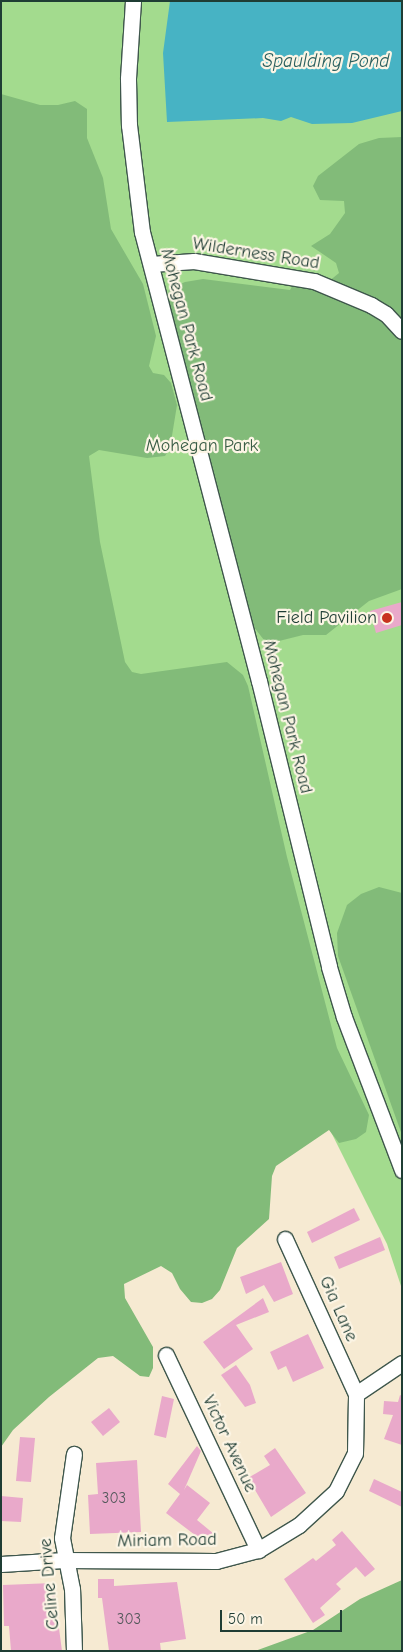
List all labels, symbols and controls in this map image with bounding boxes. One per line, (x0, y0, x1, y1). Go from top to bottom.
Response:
water label: Spaulding Pond (263, 51, 389, 73)
street label: Wilderness Road (191, 233, 321, 275)
street label: Mohegan Park Road (155, 246, 217, 404)
park label: Mohegan Park (146, 435, 258, 457)
place label: Field Pavilion (276, 607, 377, 629)
marker: Field Pavilion (381, 612, 393, 624)
street label: Mohegan Park Road (257, 638, 317, 796)
street label: Gia Lane (314, 1273, 362, 1345)
street label: Victor Avenue (197, 1392, 261, 1496)
house number: 303 (102, 1490, 126, 1508)
street label: Miriam Road (117, 1529, 217, 1553)
street label: Celine Drive (35, 1537, 65, 1631)
scale bar (223, 1600, 346, 1632)
text: 50 m (228, 1610, 263, 1628)
house number: 303 (117, 1611, 141, 1629)

